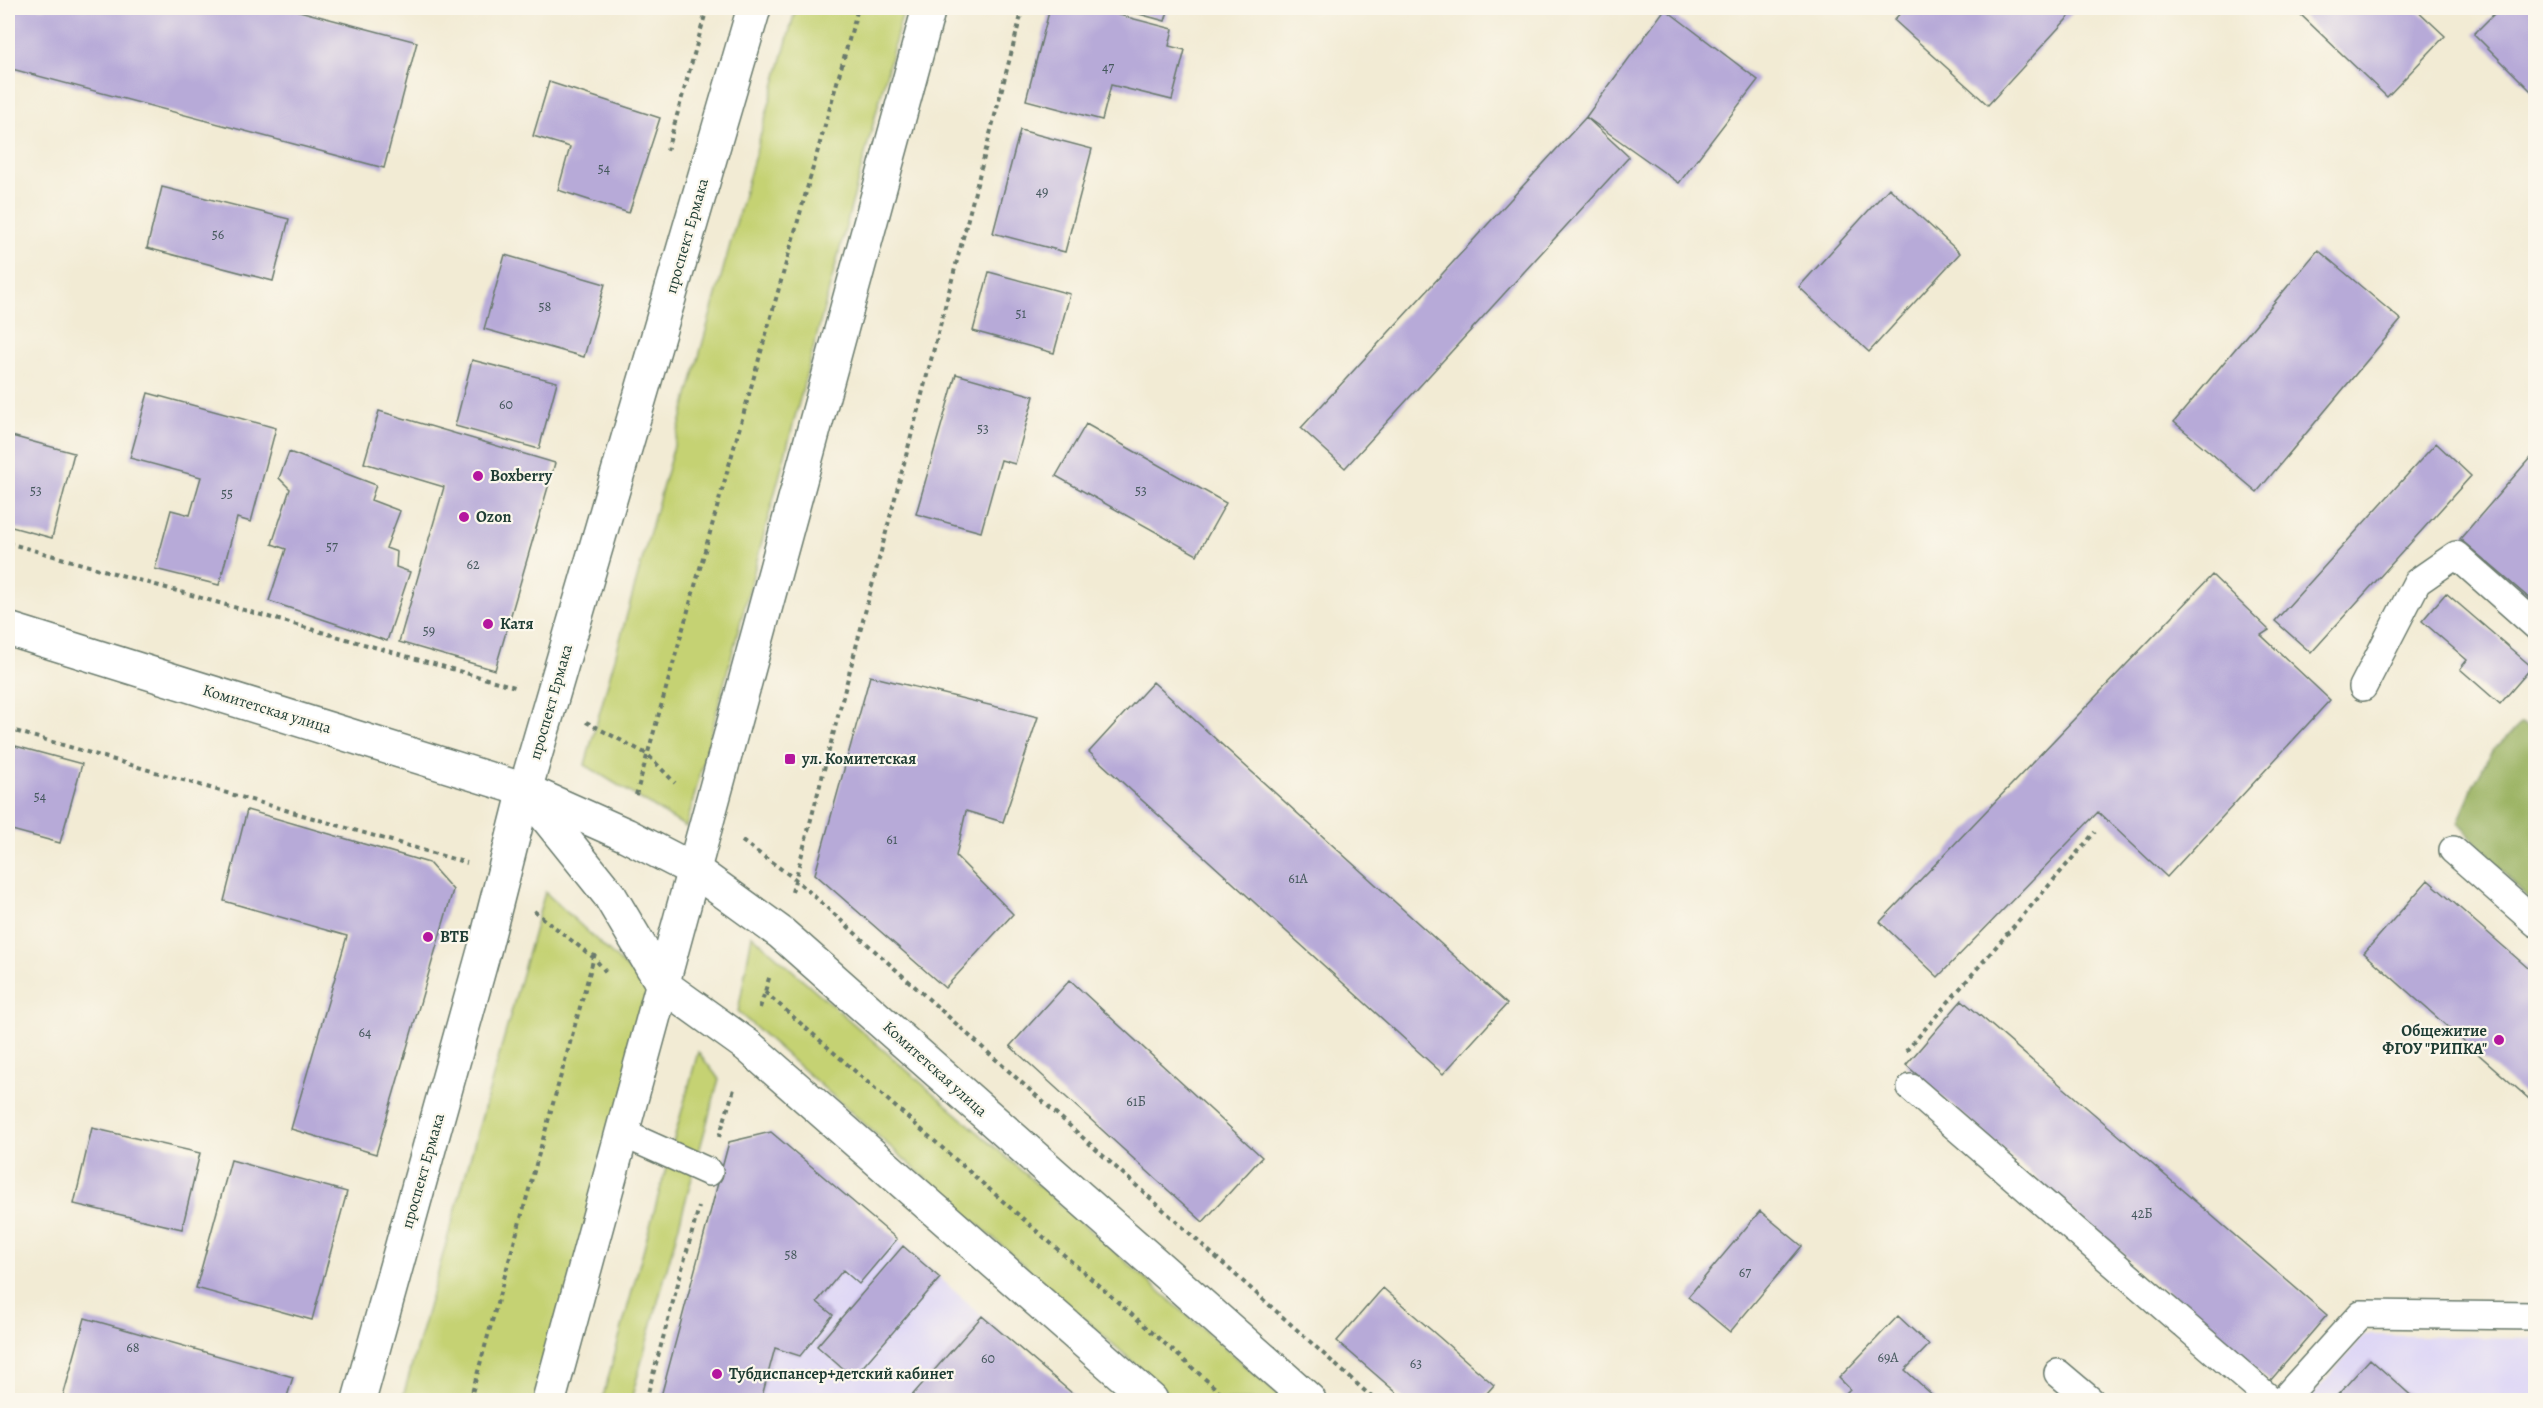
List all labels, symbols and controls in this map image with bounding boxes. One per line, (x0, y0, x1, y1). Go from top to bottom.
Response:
house number: 47 (1102, 58, 1114, 77)
house number: 54 (598, 159, 610, 178)
street label: проспект Ермака (660, 175, 714, 296)
house number: 49 (1036, 182, 1048, 201)
house number: 56 (212, 225, 224, 244)
house number: 58 (539, 297, 552, 316)
house number: 51 (1016, 304, 1027, 323)
house number: 60 (499, 395, 513, 414)
house number: 53 (977, 419, 989, 438)
place label: Boxberry (490, 465, 553, 487)
marker: Boxberry (471, 469, 485, 483)
house number: 53 (30, 481, 42, 500)
house number: 53 (1135, 481, 1147, 500)
house number: 55 (221, 484, 233, 503)
place label: Ozon (476, 506, 511, 528)
marker: Ozon (457, 510, 471, 524)
house number: 57 (326, 537, 338, 556)
house number: 62 (466, 555, 480, 574)
place label: Катя (500, 613, 534, 635)
marker: Катя (481, 617, 495, 631)
house number: 59 (423, 621, 435, 640)
street label: проспект Ермака (524, 641, 578, 762)
street label: Комитетская улица (200, 679, 335, 739)
place label: ул. Комитетская (801, 748, 916, 770)
marker: ул. Комитетская (783, 752, 797, 766)
house number: 54 (34, 787, 46, 806)
house number: 61 (886, 830, 898, 849)
house number: 61А (1288, 869, 1309, 888)
place label: ВТБ (440, 926, 469, 948)
marker: ВТБ (421, 930, 435, 944)
street label: Комитетская улица (878, 1016, 992, 1122)
place label: Общежитие ФГОУ "РИПКА" (2382, 1020, 2487, 1060)
house number: 64 (359, 1023, 371, 1042)
marker: Общежитие ФГОУ "РИПКА" (2492, 1033, 2506, 1047)
house number: 61Б (1126, 1092, 1146, 1111)
street label: проспект Ермака (396, 1110, 450, 1231)
house number: 42Б (2131, 1204, 2153, 1223)
house number: 58 (785, 1245, 798, 1264)
house number: 67 (1739, 1263, 1751, 1282)
house number: 68 (126, 1338, 140, 1357)
house number: 69А (1877, 1348, 1899, 1367)
house number: 60 (981, 1349, 995, 1368)
house number: 63 (1410, 1354, 1422, 1373)
place label: Тубдиспансер+детский кабинет (729, 1363, 954, 1385)
marker: Тубдиспансер+детский кабинет (710, 1367, 724, 1381)

